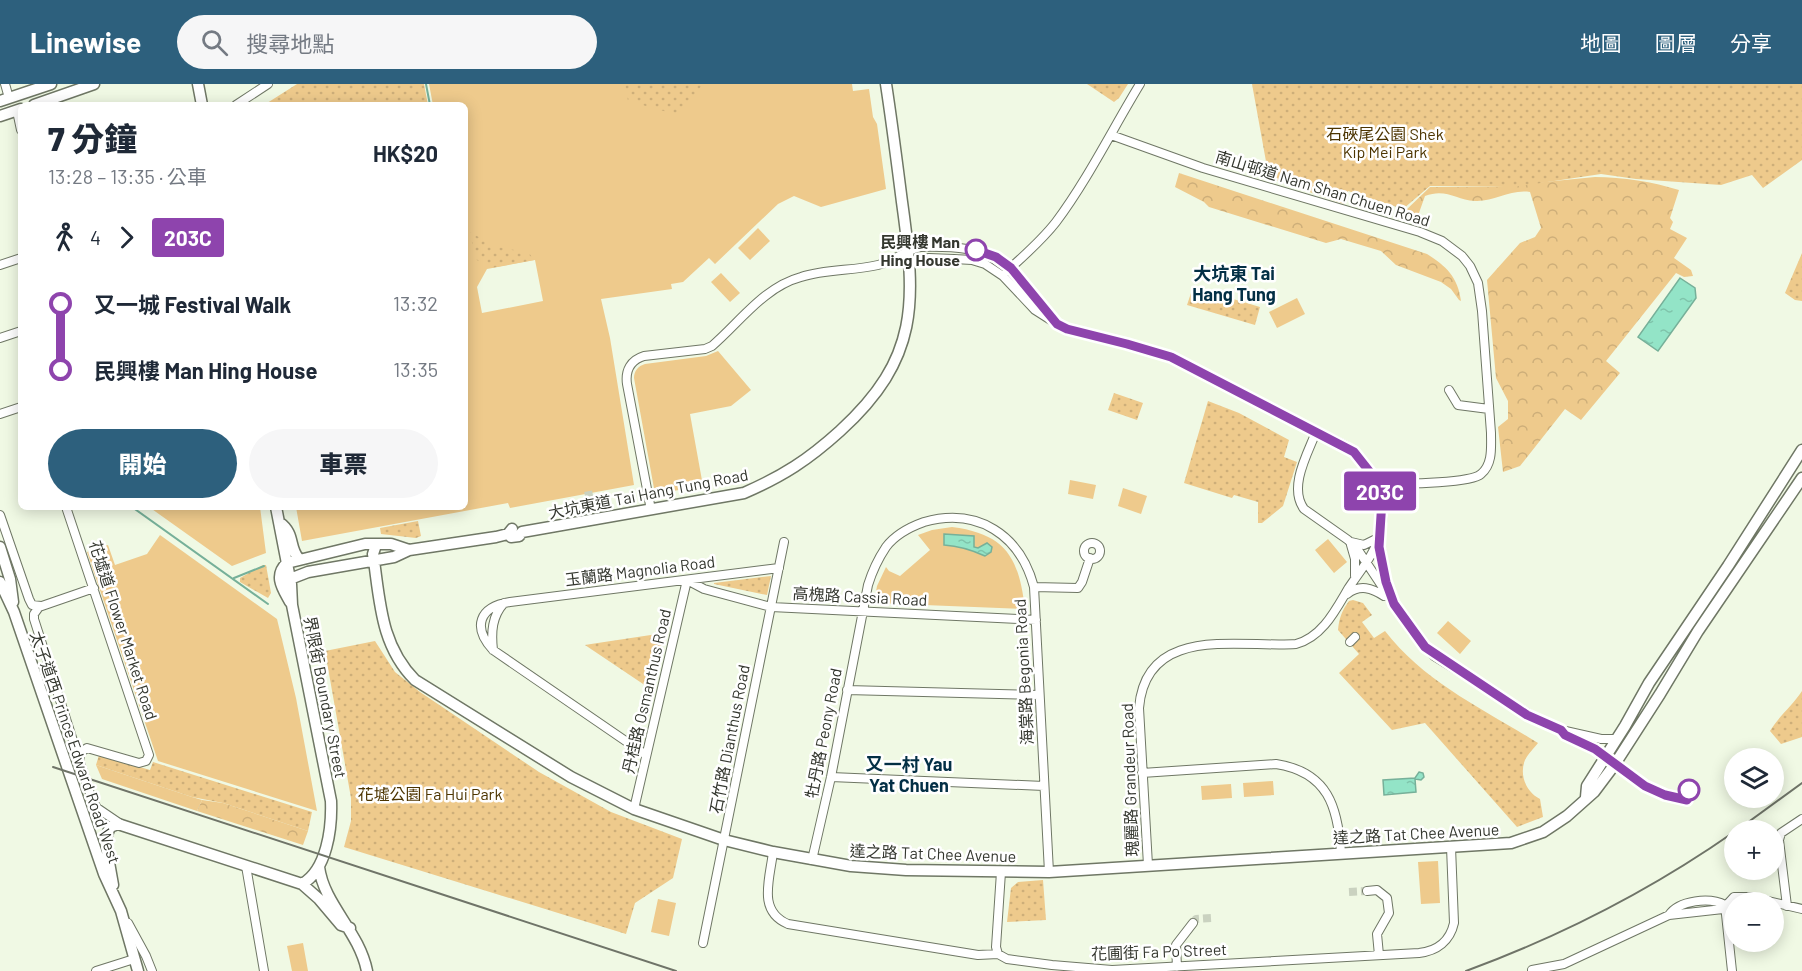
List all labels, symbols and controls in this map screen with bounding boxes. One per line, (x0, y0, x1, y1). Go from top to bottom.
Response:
search box (177, 15, 597, 69)
text: Linewise (30, 25, 141, 59)
icon: search (198, 26, 231, 59)
text: 搜尋地點 (246, 30, 334, 56)
text: 地圖 (1580, 30, 1622, 55)
text: 圖層 (1655, 30, 1697, 55)
text: 分享 (1730, 30, 1772, 55)
text: 7 分鐘 (48, 118, 137, 158)
park label: 石硤尾公園 Shek Kip Mei Park (1326, 124, 1444, 161)
text: HK$20 (373, 140, 438, 166)
street label: 南山邨道 Nam Shan Chuen Road (1213, 146, 1433, 230)
text: 13:28 – 13:35 · 公車 (48, 164, 207, 188)
icon: walk (48, 221, 81, 254)
icon: forward (110, 221, 143, 254)
text: 4 (90, 225, 101, 249)
text: 203C (164, 225, 212, 250)
place label: 民興樓 Man Hing House (880, 232, 960, 269)
marker: 民興樓 Man Hing House (965, 239, 987, 261)
district label: 大坑東 Tai Hang Tung (1192, 262, 1276, 305)
text: 又一城 Festival Walk (94, 291, 291, 317)
text: 13:32 (393, 291, 438, 315)
text: 民興樓 Man Hing House (94, 357, 317, 383)
text: 13:35 (393, 357, 438, 381)
button: 開始 (48, 429, 237, 498)
button: 車票 (249, 429, 438, 498)
street label: 大坑東道 Tai Hang Tung Road (546, 464, 750, 522)
line badge: 203C (1338, 472, 1422, 510)
text: 203C (1356, 479, 1404, 504)
street label: 花墟道 Flower Market Road (86, 538, 162, 722)
street label: 玉蘭路 Magnolia Road (564, 551, 716, 589)
street label: 高槐路 Cassia Road (792, 583, 928, 609)
street label: 海棠路 Begonia Road (1010, 598, 1036, 746)
street label: 丹桂路 Osmanthus Road (618, 607, 674, 775)
street label: 界限街 Boundary Street (301, 614, 351, 780)
street label: 太子道西 Prince Edward Road West (27, 628, 125, 866)
street label: 石竹路 Dianthus Road (705, 663, 753, 815)
street label: 牡丹路 Peony Road (801, 666, 845, 800)
street label: 瑰麗路 Grandeur Road (1117, 703, 1141, 857)
map controls (1724, 748, 1784, 952)
button: layers (1724, 748, 1784, 808)
district label: 又一村 Yau Yat Chuen (866, 753, 952, 796)
unlabelled marker (1678, 779, 1700, 801)
park label: 花墟公園 Fa Hui Park (358, 784, 502, 803)
street label: 達之路 Tat Chee Avenue (1332, 819, 1500, 847)
button: + (1724, 820, 1784, 880)
street label: 達之路 Tat Chee Avenue (849, 841, 1017, 865)
button: − (1724, 892, 1784, 952)
street label: 花圃街 Fa Po Street (1091, 939, 1227, 963)

